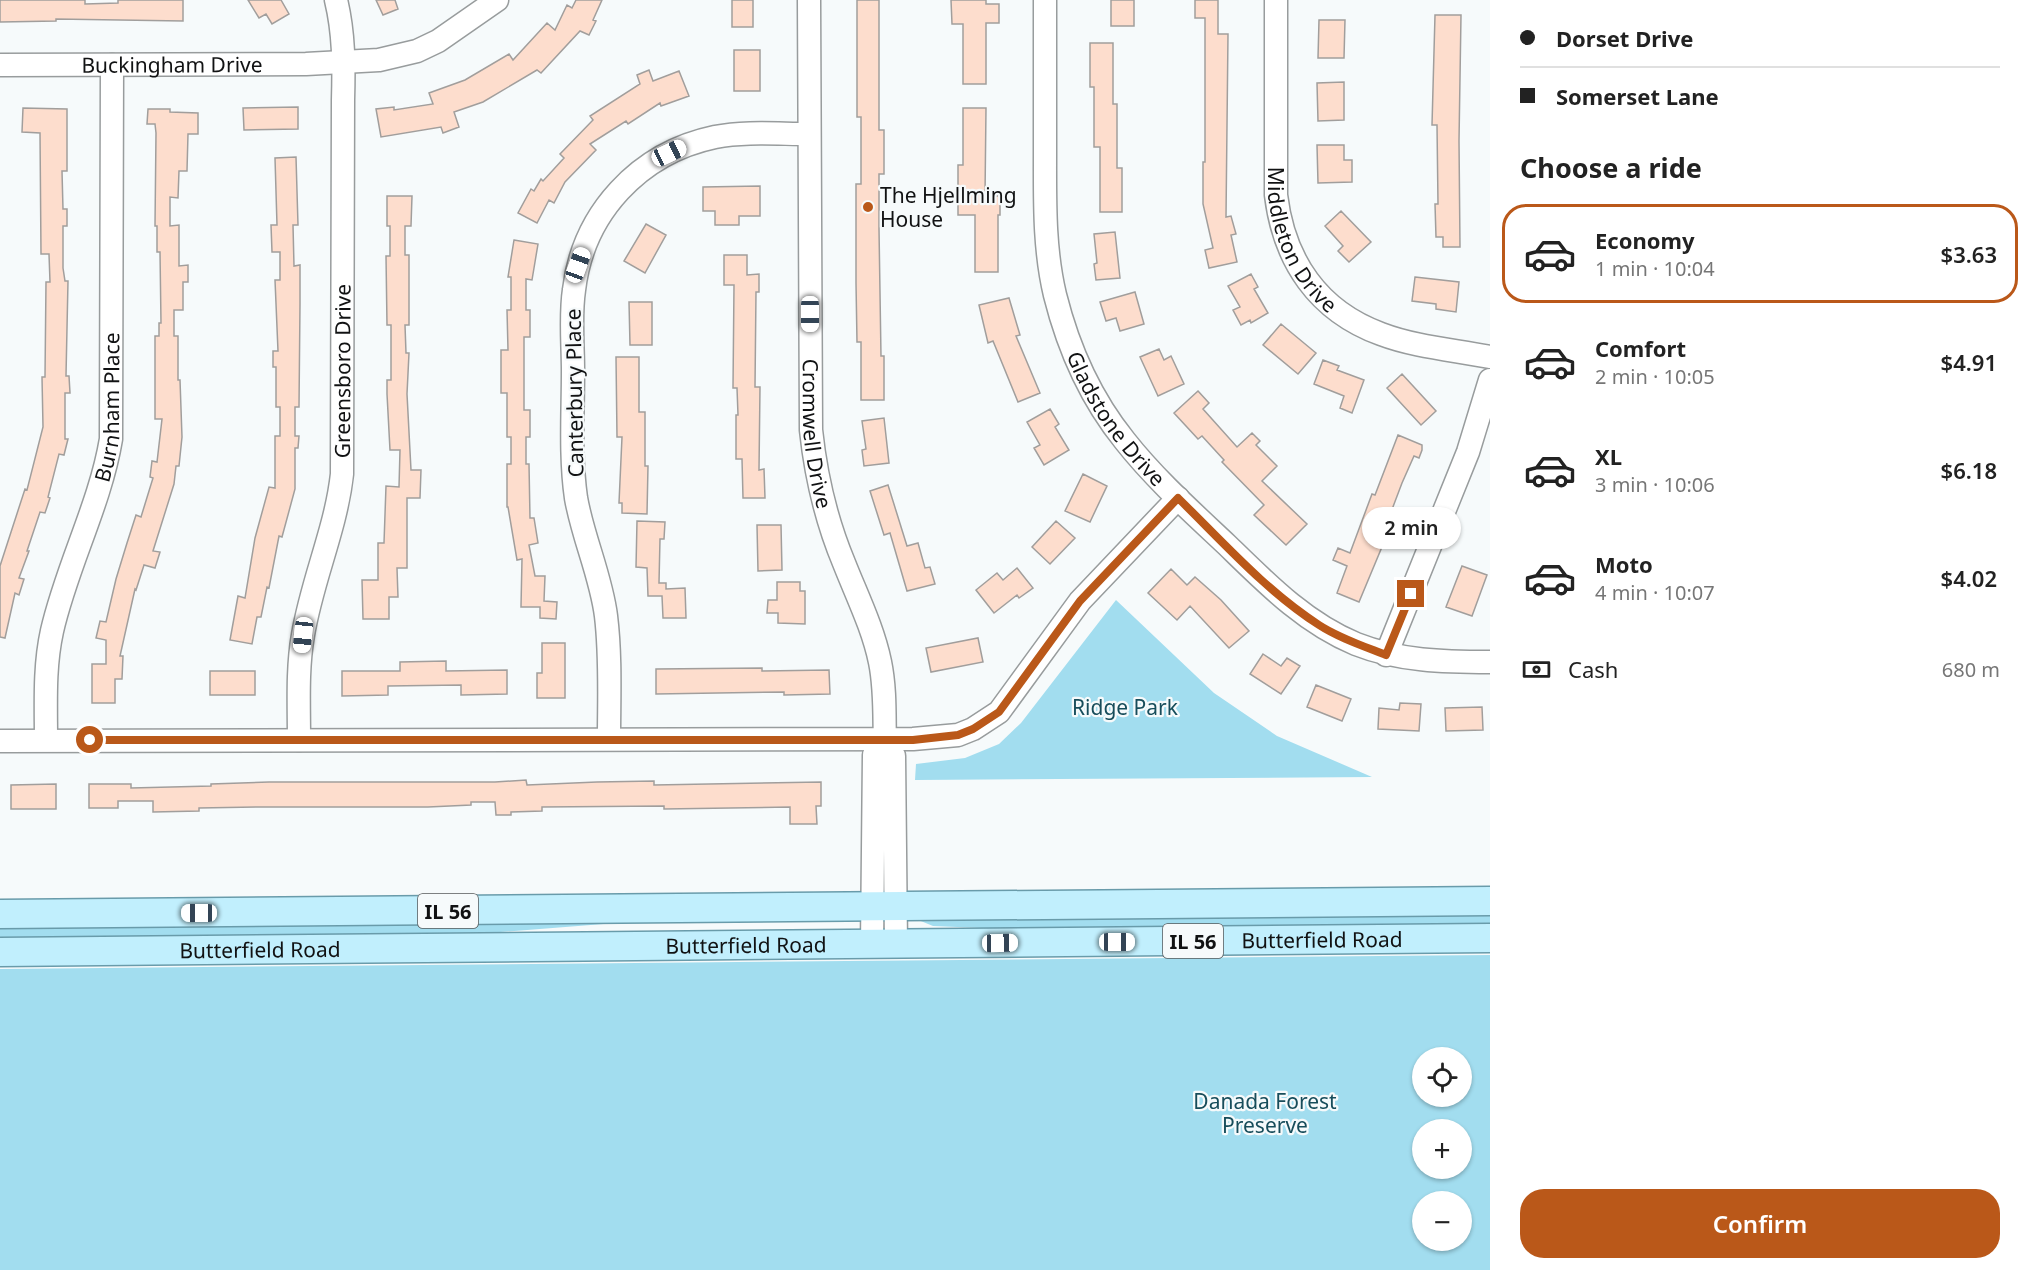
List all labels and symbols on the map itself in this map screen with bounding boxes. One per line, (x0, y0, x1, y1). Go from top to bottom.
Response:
street label: Buckingham Drive (81, 50, 263, 79)
car (649, 137, 689, 169)
street label: Middleton Drive (1262, 167, 1343, 319)
place label: The Hjellming House (880, 181, 1017, 233)
marker: The Hjellming House (861, 200, 875, 214)
car (563, 245, 593, 285)
street label: Greensboro Drive (328, 284, 357, 458)
car (801, 296, 819, 332)
street label: Canterbury Place (559, 308, 589, 478)
street label: Burnham Place (88, 332, 126, 485)
street label: Gladstone Drive (1061, 347, 1172, 492)
street label: Cromwell Drive (797, 359, 839, 511)
callout: 2 min (1362, 507, 1460, 549)
route end (1397, 580, 1424, 607)
car (292, 616, 314, 654)
park label: Ridge Park (1072, 693, 1179, 721)
route start (76, 726, 103, 753)
road number: IL 56 (418, 894, 478, 928)
car (181, 904, 217, 922)
road number: IL 56 (1163, 924, 1223, 958)
street label: Butterfield Road (1241, 925, 1403, 954)
street label: Butterfield Road (665, 930, 827, 960)
car (1099, 933, 1135, 951)
car (982, 934, 1018, 952)
street label: Butterfield Road (179, 935, 341, 964)
park label: Danada Forest Preserve (1193, 1087, 1337, 1139)

